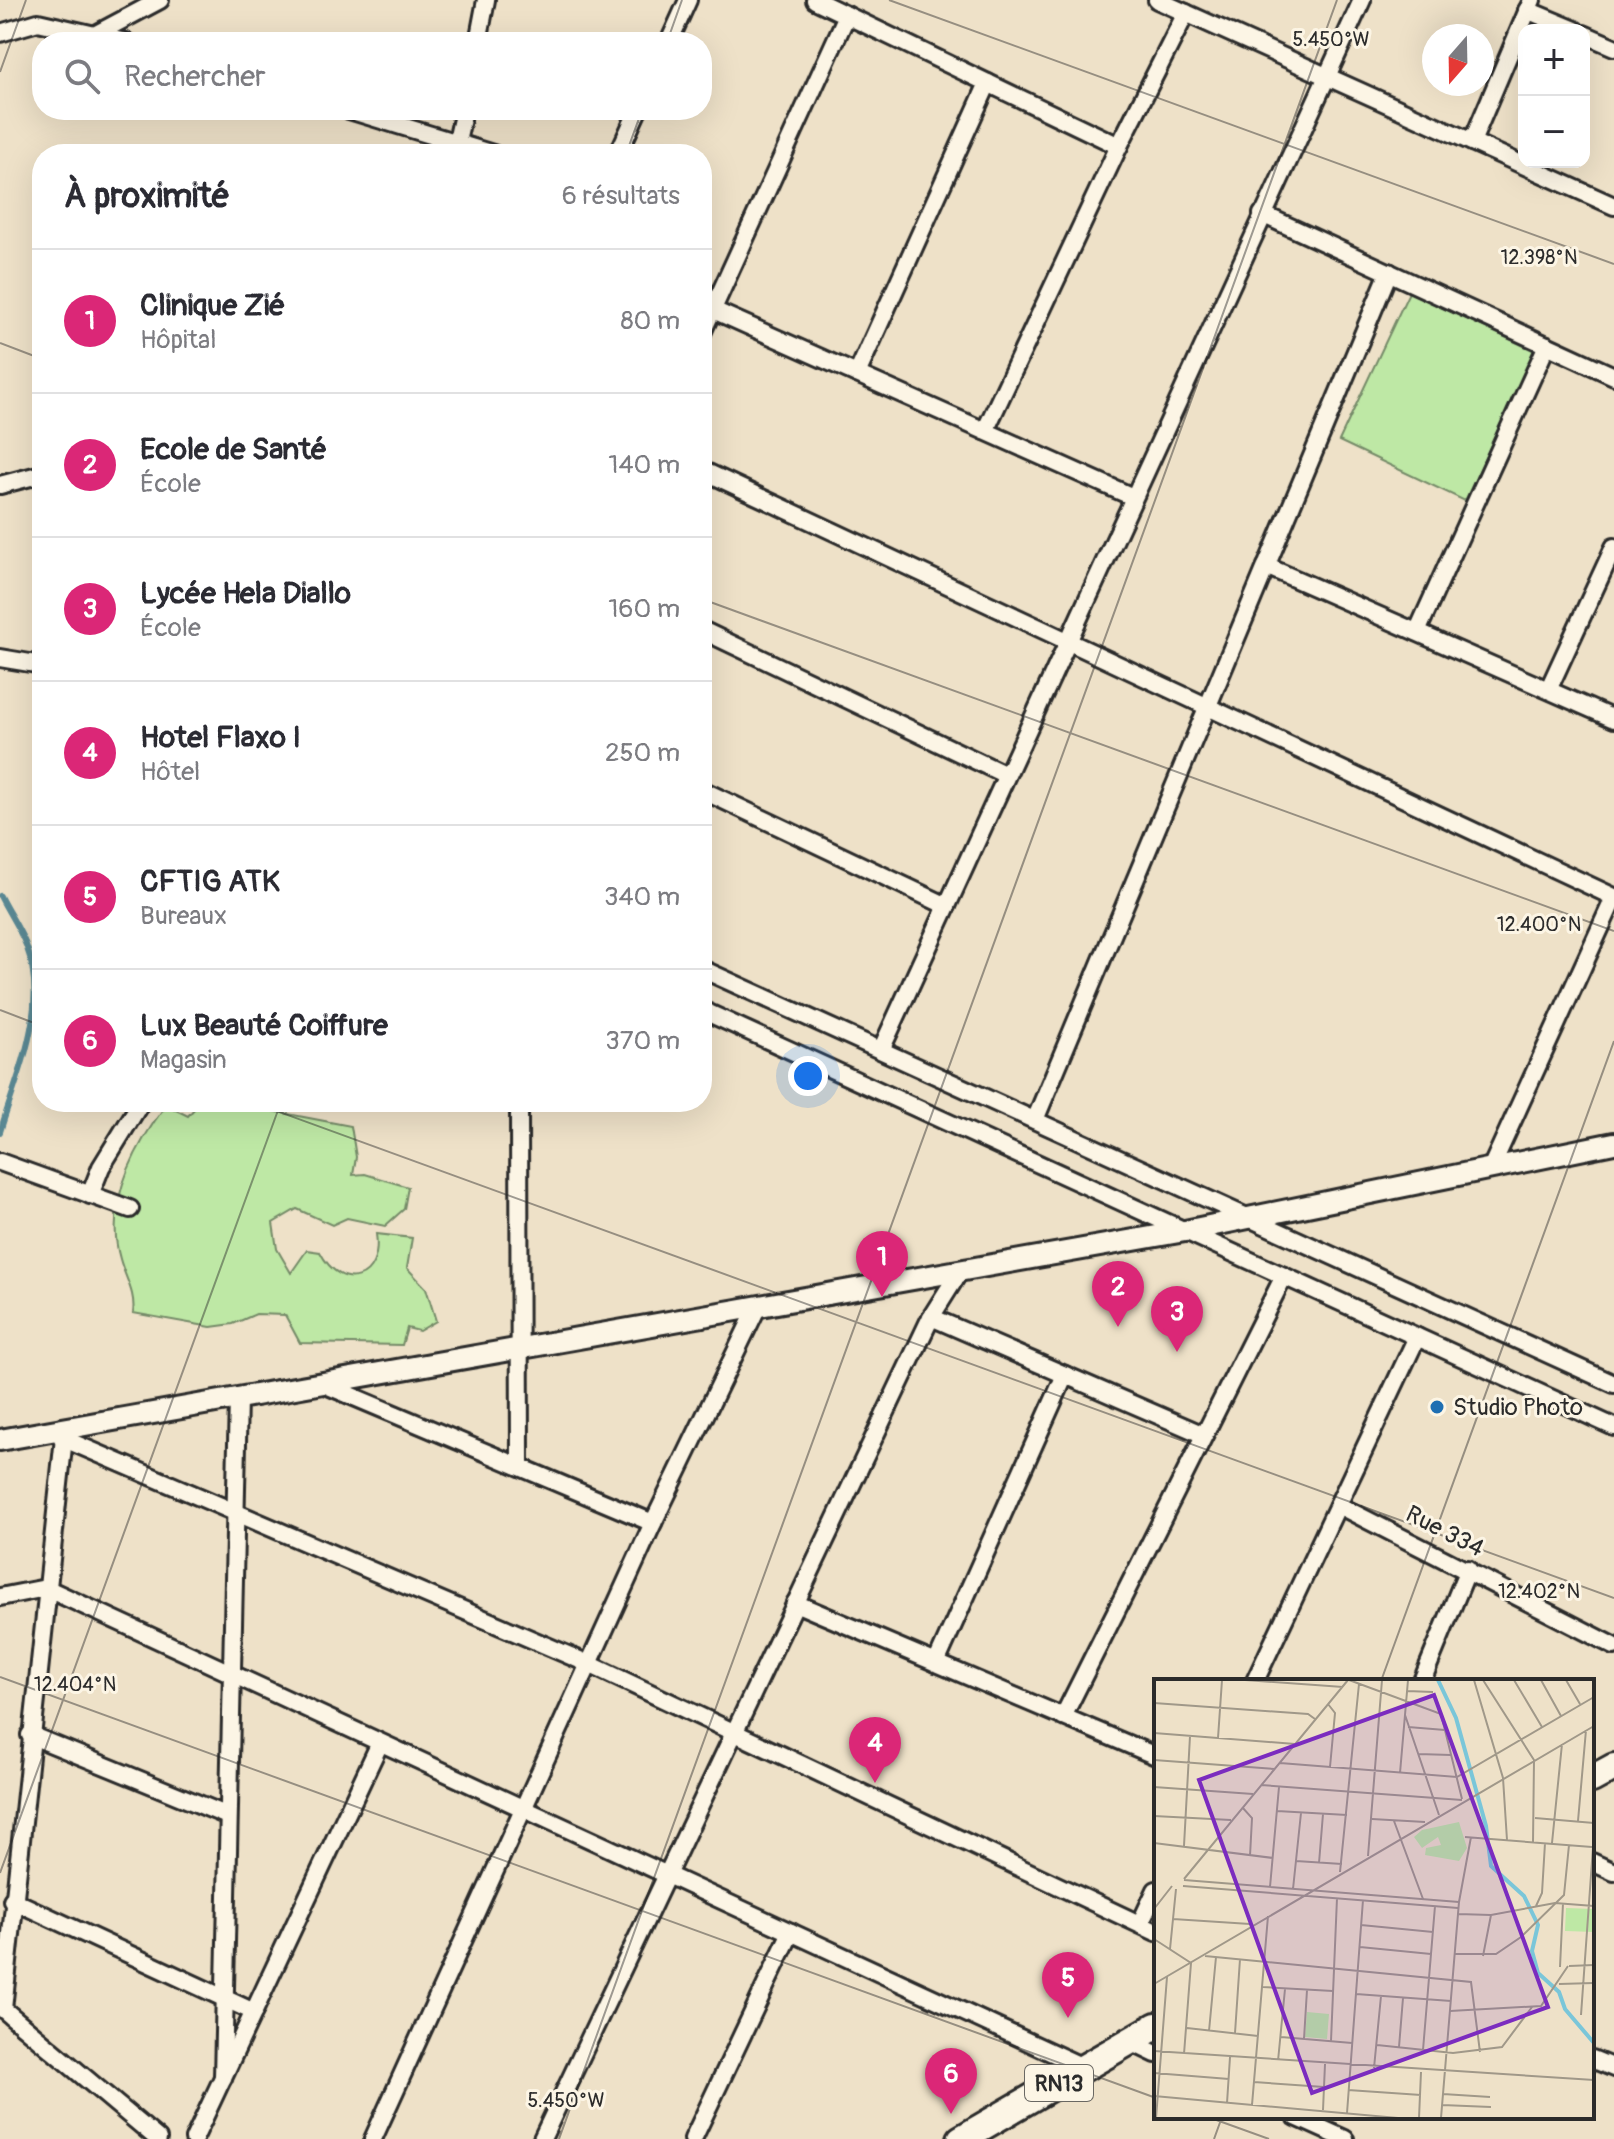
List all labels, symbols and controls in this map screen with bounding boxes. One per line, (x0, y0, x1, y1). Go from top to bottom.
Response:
north arrow (1422, 24, 1494, 96)
map controls (1518, 24, 1590, 168)
button: + (1518, 24, 1590, 96)
text: 5.450°W (1292, 27, 1370, 52)
search box (32, 32, 712, 120)
icon: search (60, 54, 104, 98)
text: Rechercher (124, 58, 266, 95)
button: − (1518, 96, 1590, 168)
text: À proximité (64, 175, 230, 218)
text: 6 résultats (562, 180, 680, 212)
text: 12.398°N (1500, 245, 1578, 270)
text: Clinique Zié (140, 287, 285, 324)
text: 1 (85, 305, 95, 337)
text: 80 m (620, 305, 680, 337)
text: Hôpital (140, 324, 216, 356)
text: Ecole de Santé (140, 431, 327, 468)
text: 2 (83, 449, 97, 481)
text: 140 m (608, 449, 680, 481)
text: École (140, 468, 201, 500)
text: Lycée Hela Diallo (140, 575, 351, 612)
text: 3 (83, 593, 97, 625)
text: 160 m (608, 593, 680, 625)
text: École (140, 612, 201, 644)
text: Hotel Flaxo I (140, 719, 301, 756)
text: 4 (82, 737, 98, 769)
text: 250 m (605, 737, 680, 769)
text: Hôtel (140, 756, 200, 788)
text: CFTIG ATK (140, 863, 280, 900)
text: 5 (83, 881, 97, 913)
text: 340 m (604, 881, 680, 913)
text: Bureaux (140, 900, 227, 932)
text: 12.400°N (1497, 912, 1581, 937)
text: Lux Beauté Coiffure (140, 1007, 388, 1044)
text: 6 (82, 1025, 98, 1057)
text: 370 m (605, 1025, 680, 1057)
text: Magasin (140, 1044, 227, 1076)
your location (788, 1056, 828, 1096)
pin: 1 (856, 1231, 908, 1297)
pin: 2 (1092, 1261, 1144, 1327)
pin: 3 (1151, 1286, 1203, 1352)
place label: Studio Photo (1453, 1393, 1583, 1422)
marker: Studio Photo (1428, 1398, 1446, 1416)
street label: Rue 334 (1401, 1500, 1489, 1563)
text: 12.402°N (1498, 1579, 1580, 1604)
text: 12.404°N (34, 1672, 116, 1697)
inset map (1154, 1679, 1594, 2119)
pin: 4 (849, 1717, 901, 1783)
pin: 5 (1042, 1952, 1094, 2018)
pin: 6 (925, 2048, 977, 2114)
road number: RN13 (1025, 2065, 1093, 2101)
text: 5.450°W (527, 2088, 605, 2113)

